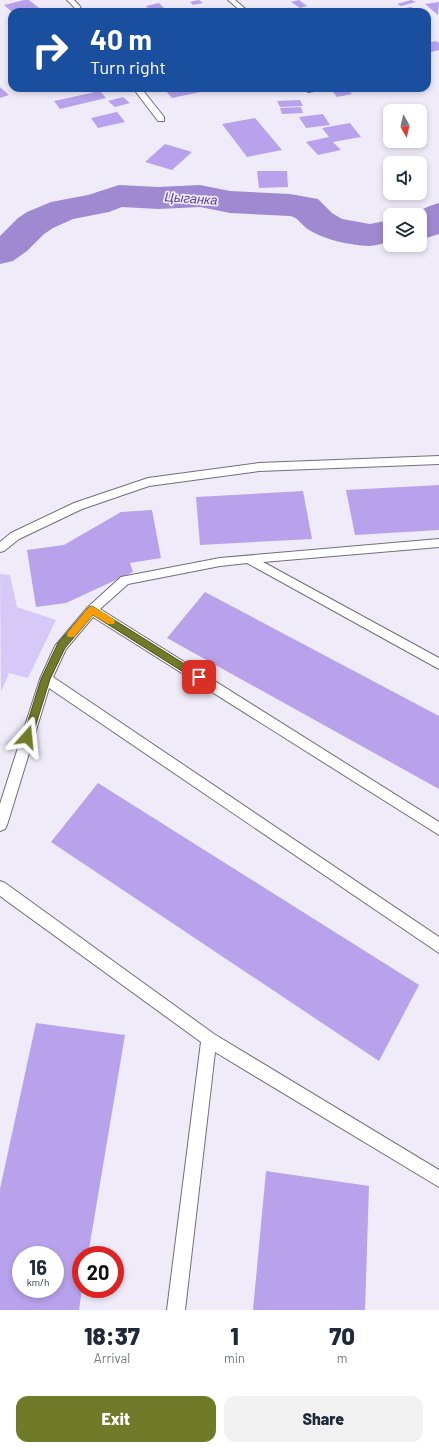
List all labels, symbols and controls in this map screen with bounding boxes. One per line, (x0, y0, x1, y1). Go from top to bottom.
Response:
text: 40 m (90, 22, 152, 56)
icon: right (24, 24, 76, 76)
text: Turn right (90, 56, 166, 78)
north arrow (383, 104, 427, 148)
map controls (383, 104, 427, 252)
button: sound (383, 156, 427, 200)
water label: Цыганка (164, 188, 218, 208)
button: layers (383, 208, 427, 252)
pin (182, 660, 216, 694)
icon: arrive (188, 666, 210, 688)
position arrow (6, 716, 48, 758)
speed limit sign: 20 (72, 1246, 124, 1298)
text: 16 (29, 1255, 47, 1279)
text: km/h (27, 1276, 49, 1288)
text: 18:37 (84, 1321, 140, 1350)
text: 1 (230, 1321, 239, 1350)
text: 70 (329, 1321, 355, 1350)
text: Arrival (94, 1350, 130, 1366)
text: min (224, 1350, 245, 1366)
text: m (337, 1350, 347, 1366)
button: Exit (16, 1396, 216, 1442)
button: Share (224, 1396, 423, 1442)

